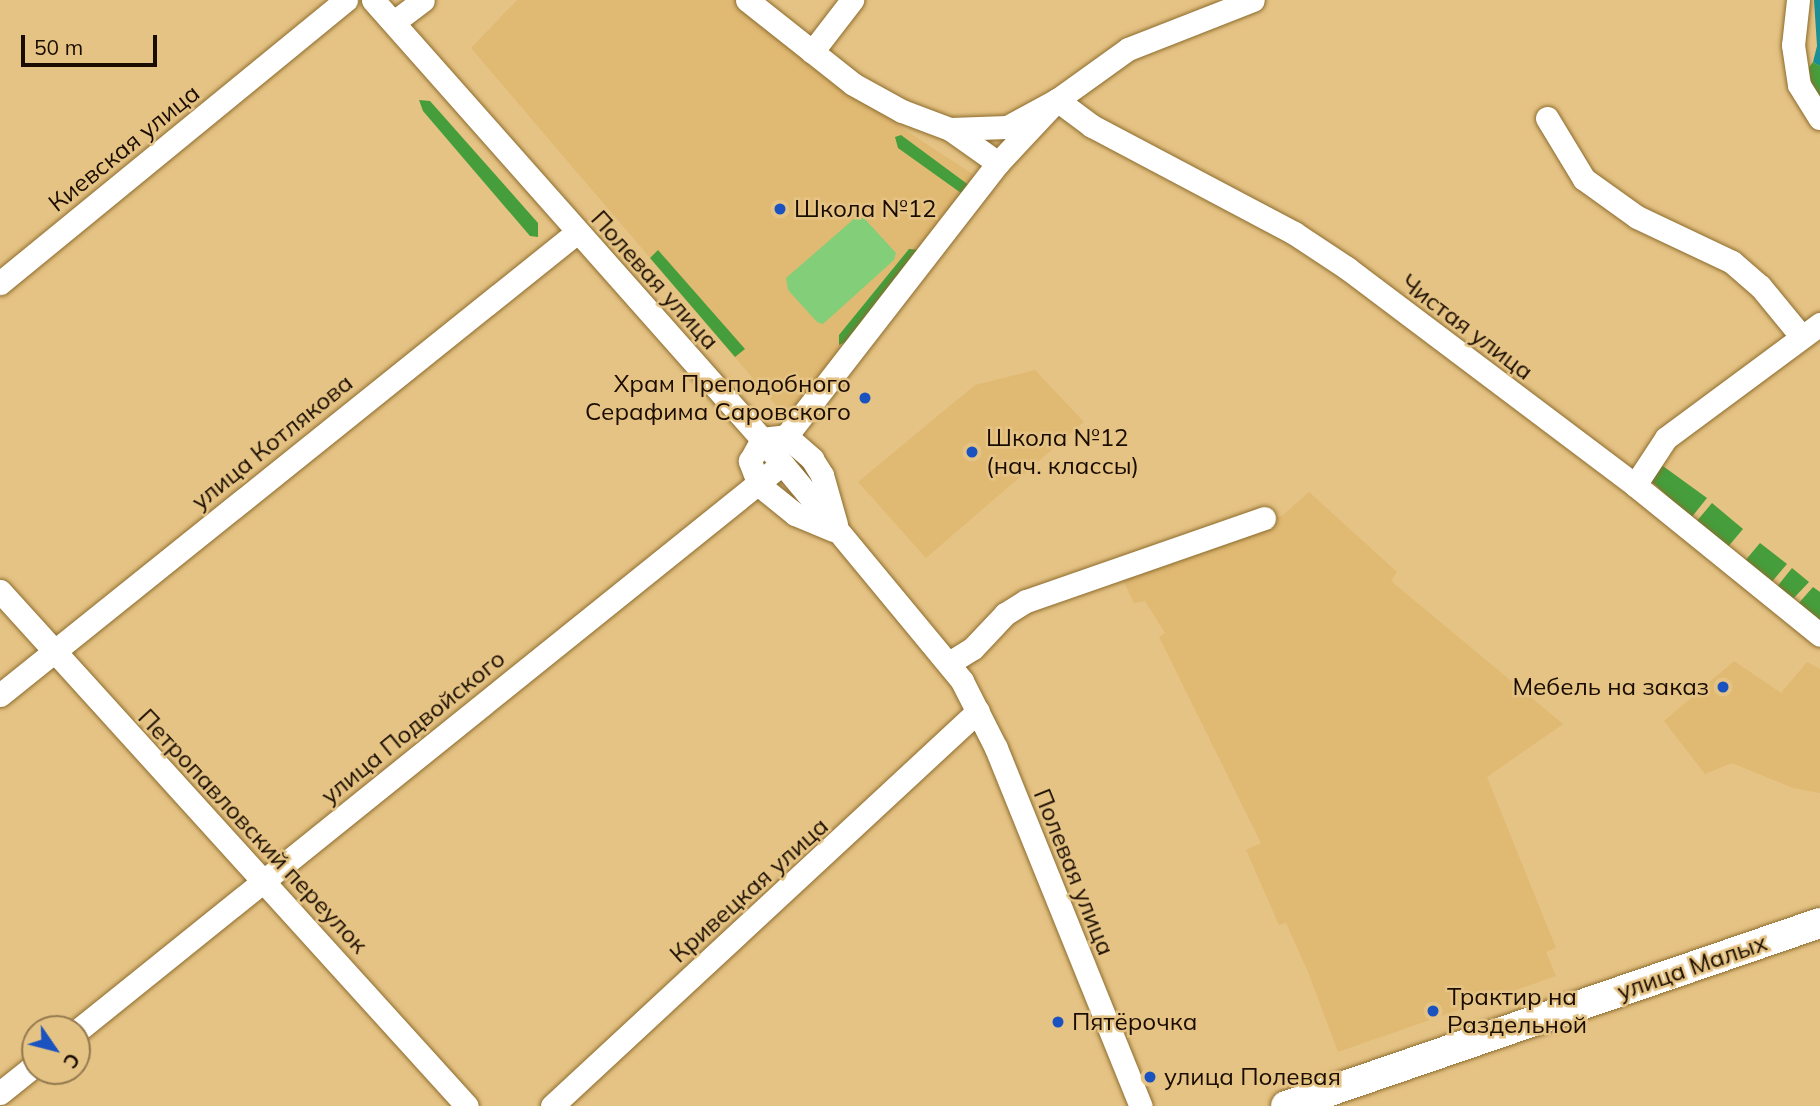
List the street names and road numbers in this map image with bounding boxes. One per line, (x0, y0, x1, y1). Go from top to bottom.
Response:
street label: Киевская улица (43, 78, 205, 218)
street label: Полевая улица (585, 205, 725, 355)
street label: Чистая улица (1395, 268, 1539, 386)
street label: улица Котлякова (186, 368, 358, 516)
street label: улица Подвойского (315, 644, 511, 810)
street label: Петропавловский переулок (132, 703, 374, 959)
street label: Полевая улица (1028, 785, 1120, 959)
street label: Кривецкая улица (664, 811, 834, 969)
street label: улица Малых (1613, 928, 1771, 1006)

